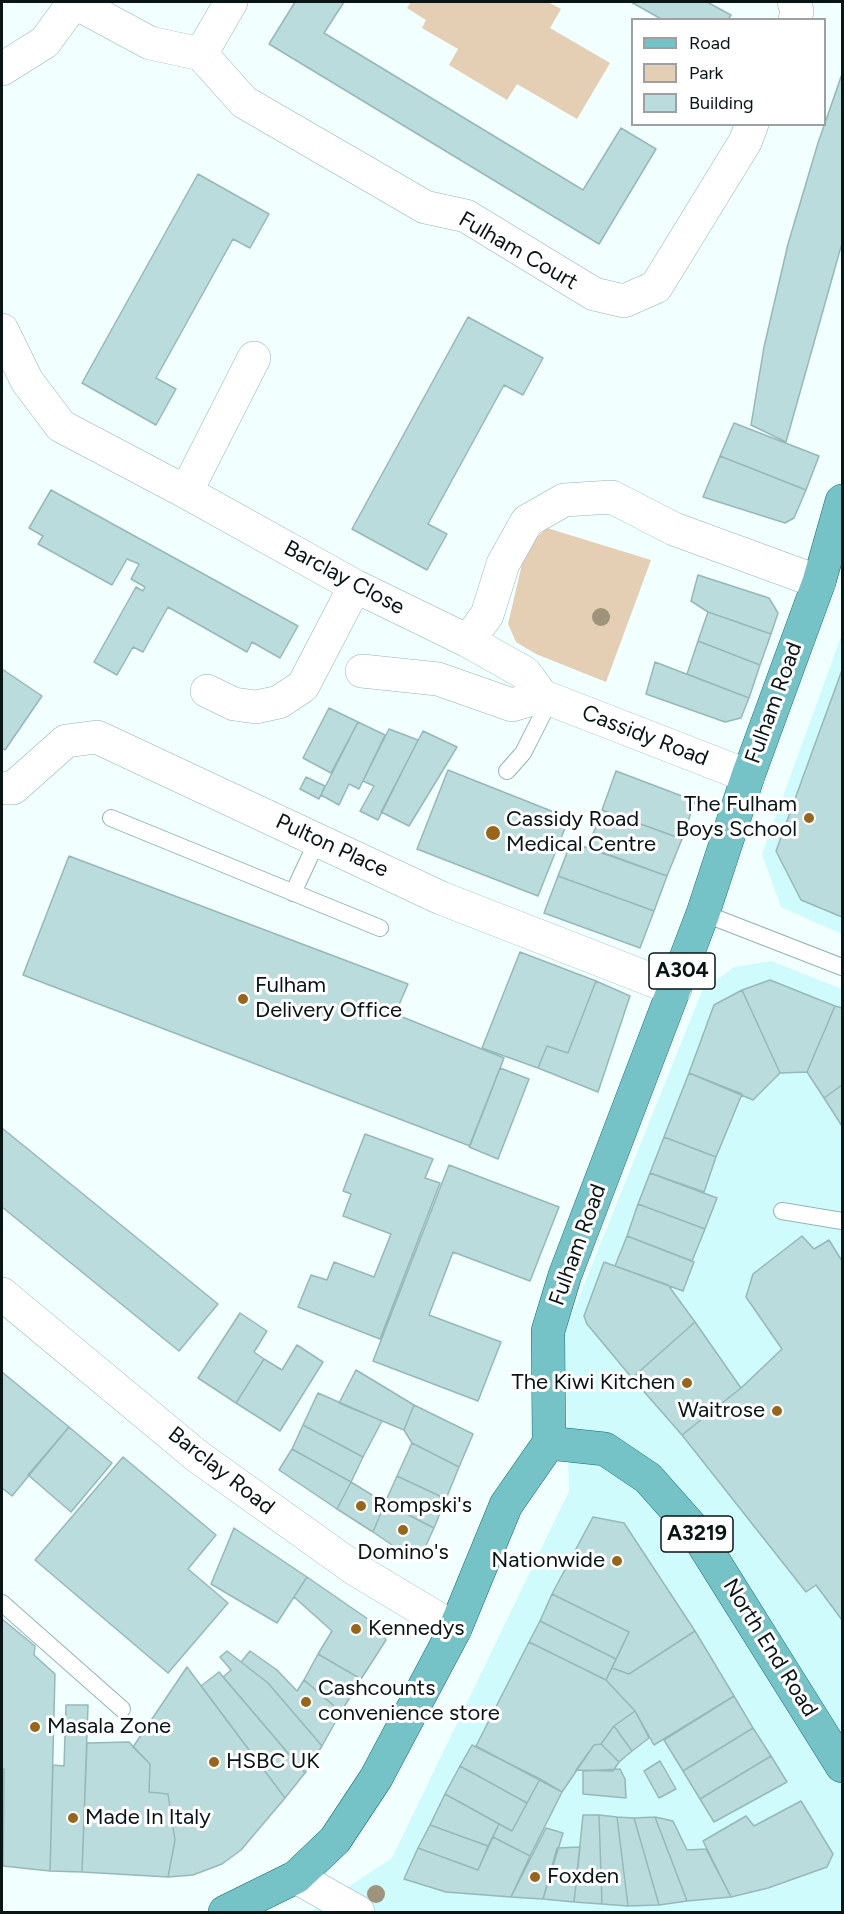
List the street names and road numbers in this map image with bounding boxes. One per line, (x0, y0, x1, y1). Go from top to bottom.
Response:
street label: Fulham Court (454, 206, 582, 296)
street label: Barclay Close (279, 535, 409, 621)
street label: Fulham Road (740, 639, 808, 767)
street label: Cassidy Road (578, 700, 712, 772)
street label: Pulton Place (271, 808, 393, 884)
road number: A304 (649, 953, 715, 989)
street label: Fulham Road (544, 1181, 612, 1309)
street label: Barclay Road (163, 1421, 279, 1521)
road number: A3219 (661, 1516, 733, 1552)
street label: North End Road (717, 1574, 823, 1722)

